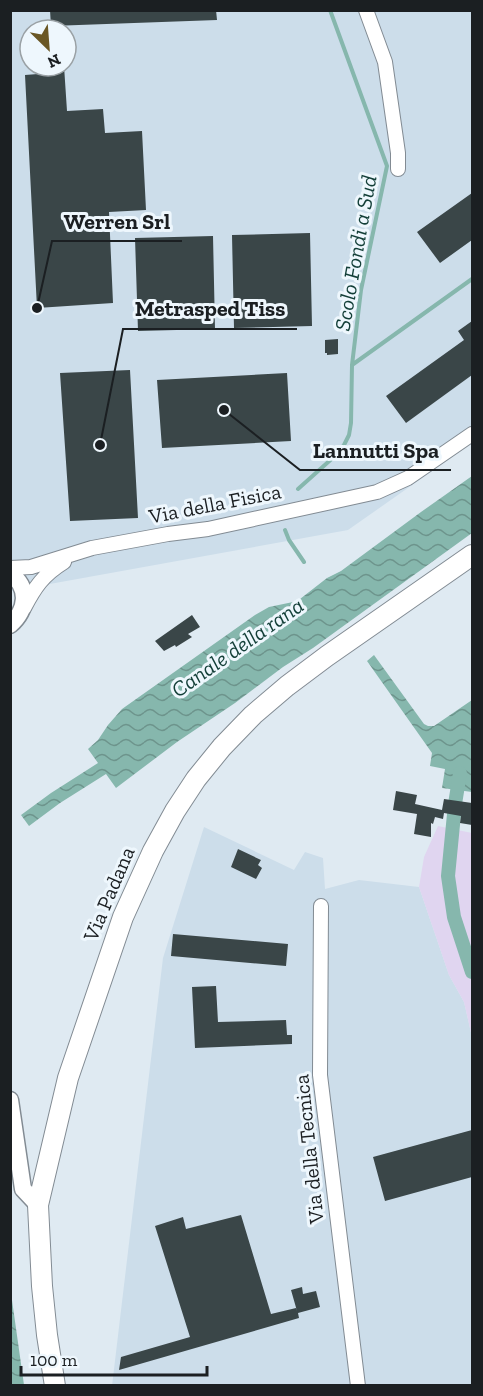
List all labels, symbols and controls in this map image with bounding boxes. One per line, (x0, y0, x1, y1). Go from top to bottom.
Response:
north arrow (18, 18, 78, 78)
text: N (45, 50, 64, 72)
water label: Scolo Fondi a Sud (328, 173, 382, 333)
callout: Werren Srl (52, 201, 182, 241)
text: Werren Srl (64, 208, 170, 235)
callout: Metrasped Tiss (123, 289, 297, 329)
text: Metrasped Tiss (135, 295, 285, 322)
callout: Lannutti Spa (300, 430, 451, 470)
text: Lannutti Spa (313, 437, 439, 464)
street label: Via della Fisica (146, 478, 283, 529)
water label: Canale della rana (166, 592, 309, 703)
street label: Via Padana (77, 843, 140, 946)
street label: Via della Tecnica (288, 1073, 329, 1226)
scale bar (21, 1339, 207, 1377)
text: 100 m (30, 1349, 78, 1371)

